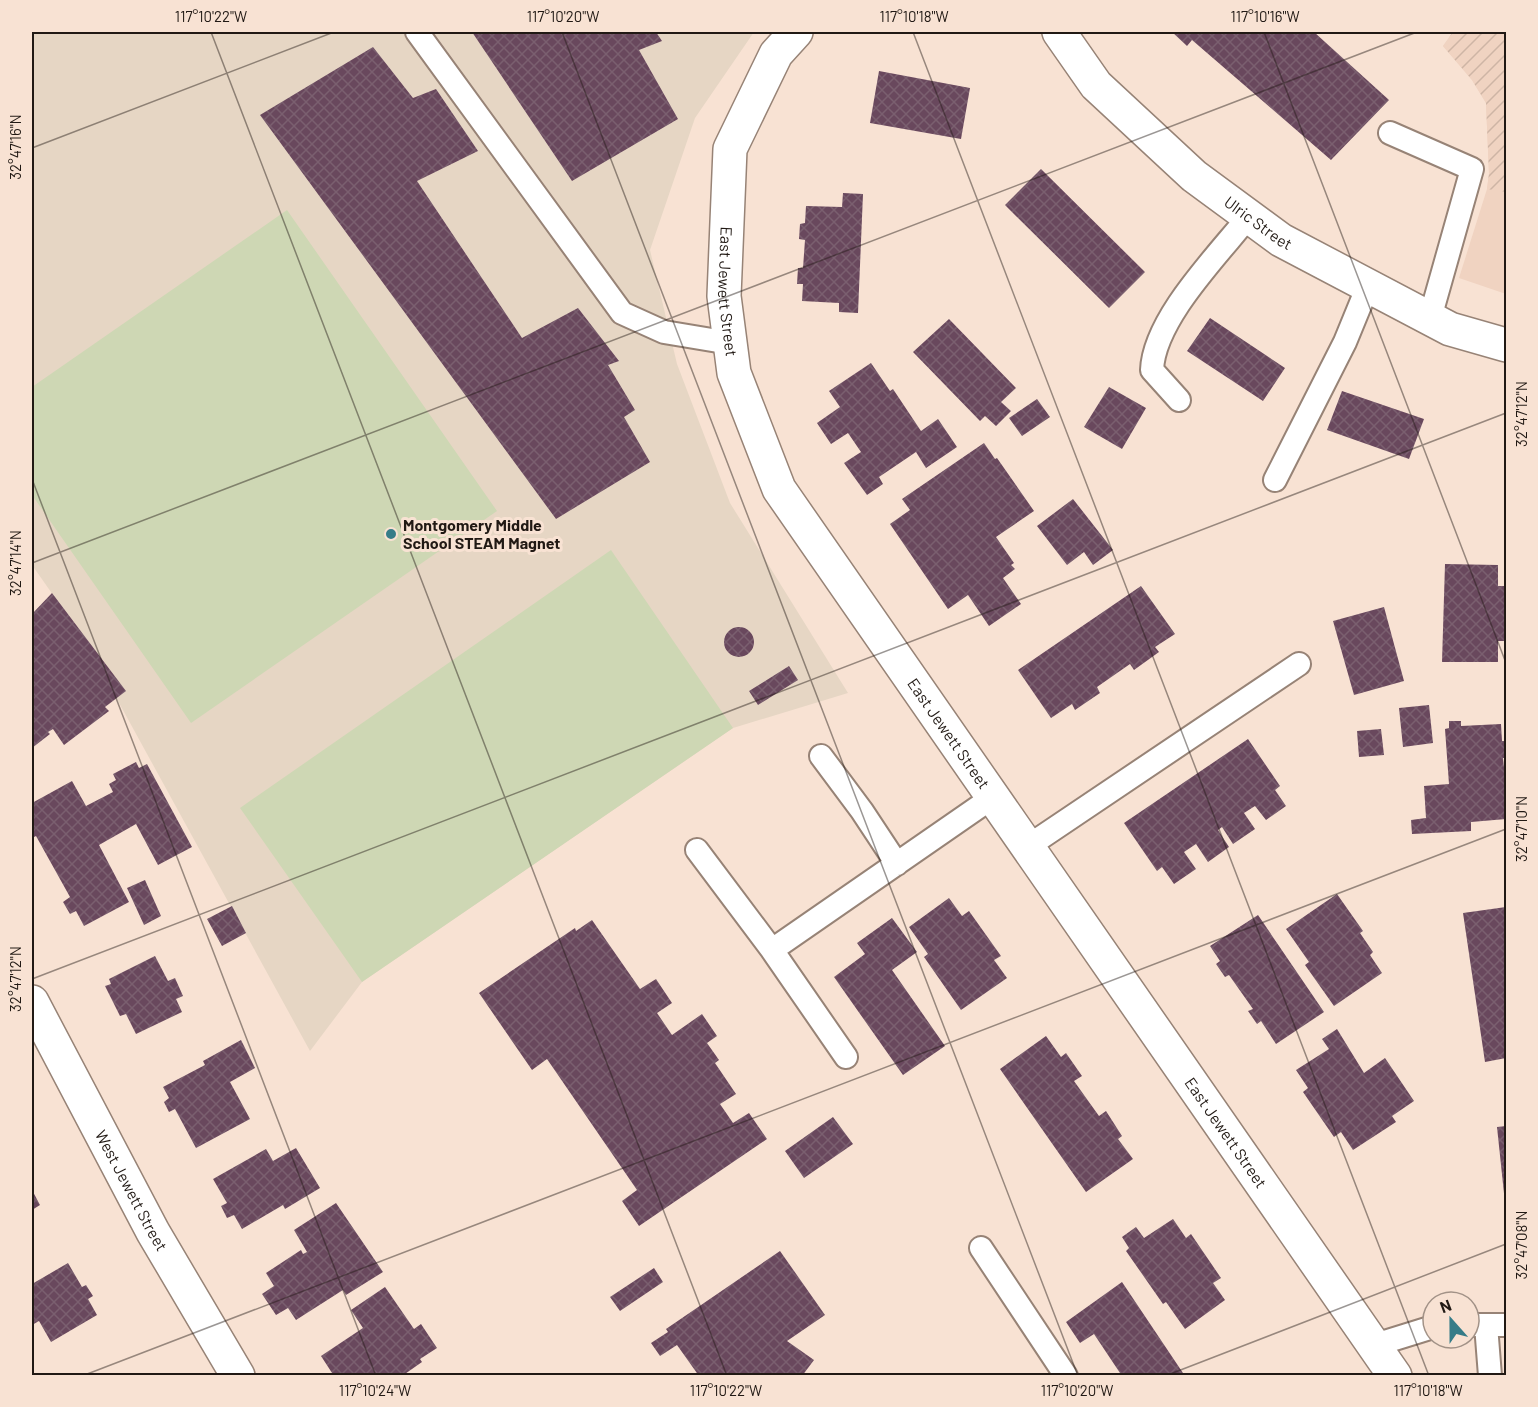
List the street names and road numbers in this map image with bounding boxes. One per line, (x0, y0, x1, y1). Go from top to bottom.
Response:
street label: Ulric Street (1221, 192, 1296, 253)
street label: East Jewett Street (715, 226, 742, 357)
street label: East Jewett Street (904, 674, 994, 792)
street label: East Jewett Street (1181, 1073, 1271, 1191)
street label: West Jewett Street (92, 1126, 172, 1254)

